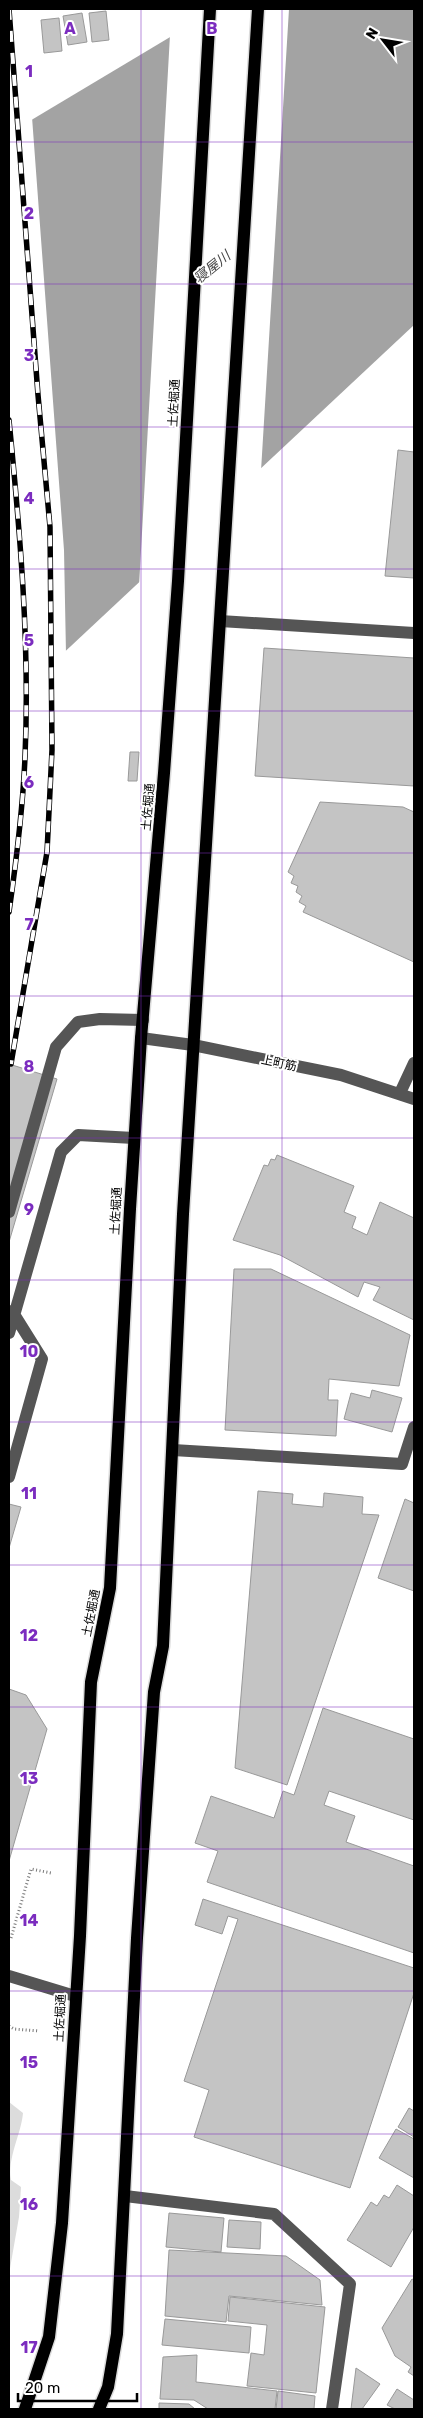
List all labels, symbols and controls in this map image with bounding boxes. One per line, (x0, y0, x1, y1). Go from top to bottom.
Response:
north arrow (358, 15, 408, 65)
text: A (64, 19, 76, 38)
text: B (206, 19, 218, 38)
text: N (362, 25, 382, 42)
text: 1 (25, 62, 33, 81)
text: 2 (24, 204, 34, 223)
water label: 寝屋川 (191, 246, 236, 287)
text: 3 (24, 346, 34, 365)
street label: 土佐堀通 (166, 379, 182, 427)
text: 4 (24, 489, 35, 508)
text: 5 (24, 631, 34, 650)
text: 6 (24, 773, 34, 792)
street label: 土佐堀通 (139, 782, 157, 832)
text: 7 (24, 915, 34, 934)
street label: 上町筋 (260, 1052, 298, 1074)
text: 8 (24, 1057, 35, 1076)
street label: 土佐堀通 (108, 1187, 124, 1235)
text: 9 (24, 1200, 34, 1219)
text: 10 (20, 1342, 39, 1361)
text: 11 (21, 1484, 37, 1503)
street label: 土佐堀通 (80, 1588, 102, 1638)
text: 12 (20, 1626, 38, 1645)
text: 13 (20, 1769, 38, 1788)
text: 14 (20, 1911, 39, 1930)
street label: 土佐堀通 (52, 1994, 68, 2042)
text: 15 (20, 2053, 38, 2072)
text: 16 (20, 2195, 38, 2214)
text: 17 (20, 2338, 38, 2357)
scale bar (18, 2370, 136, 2402)
text: 20 m (25, 2379, 60, 2397)

